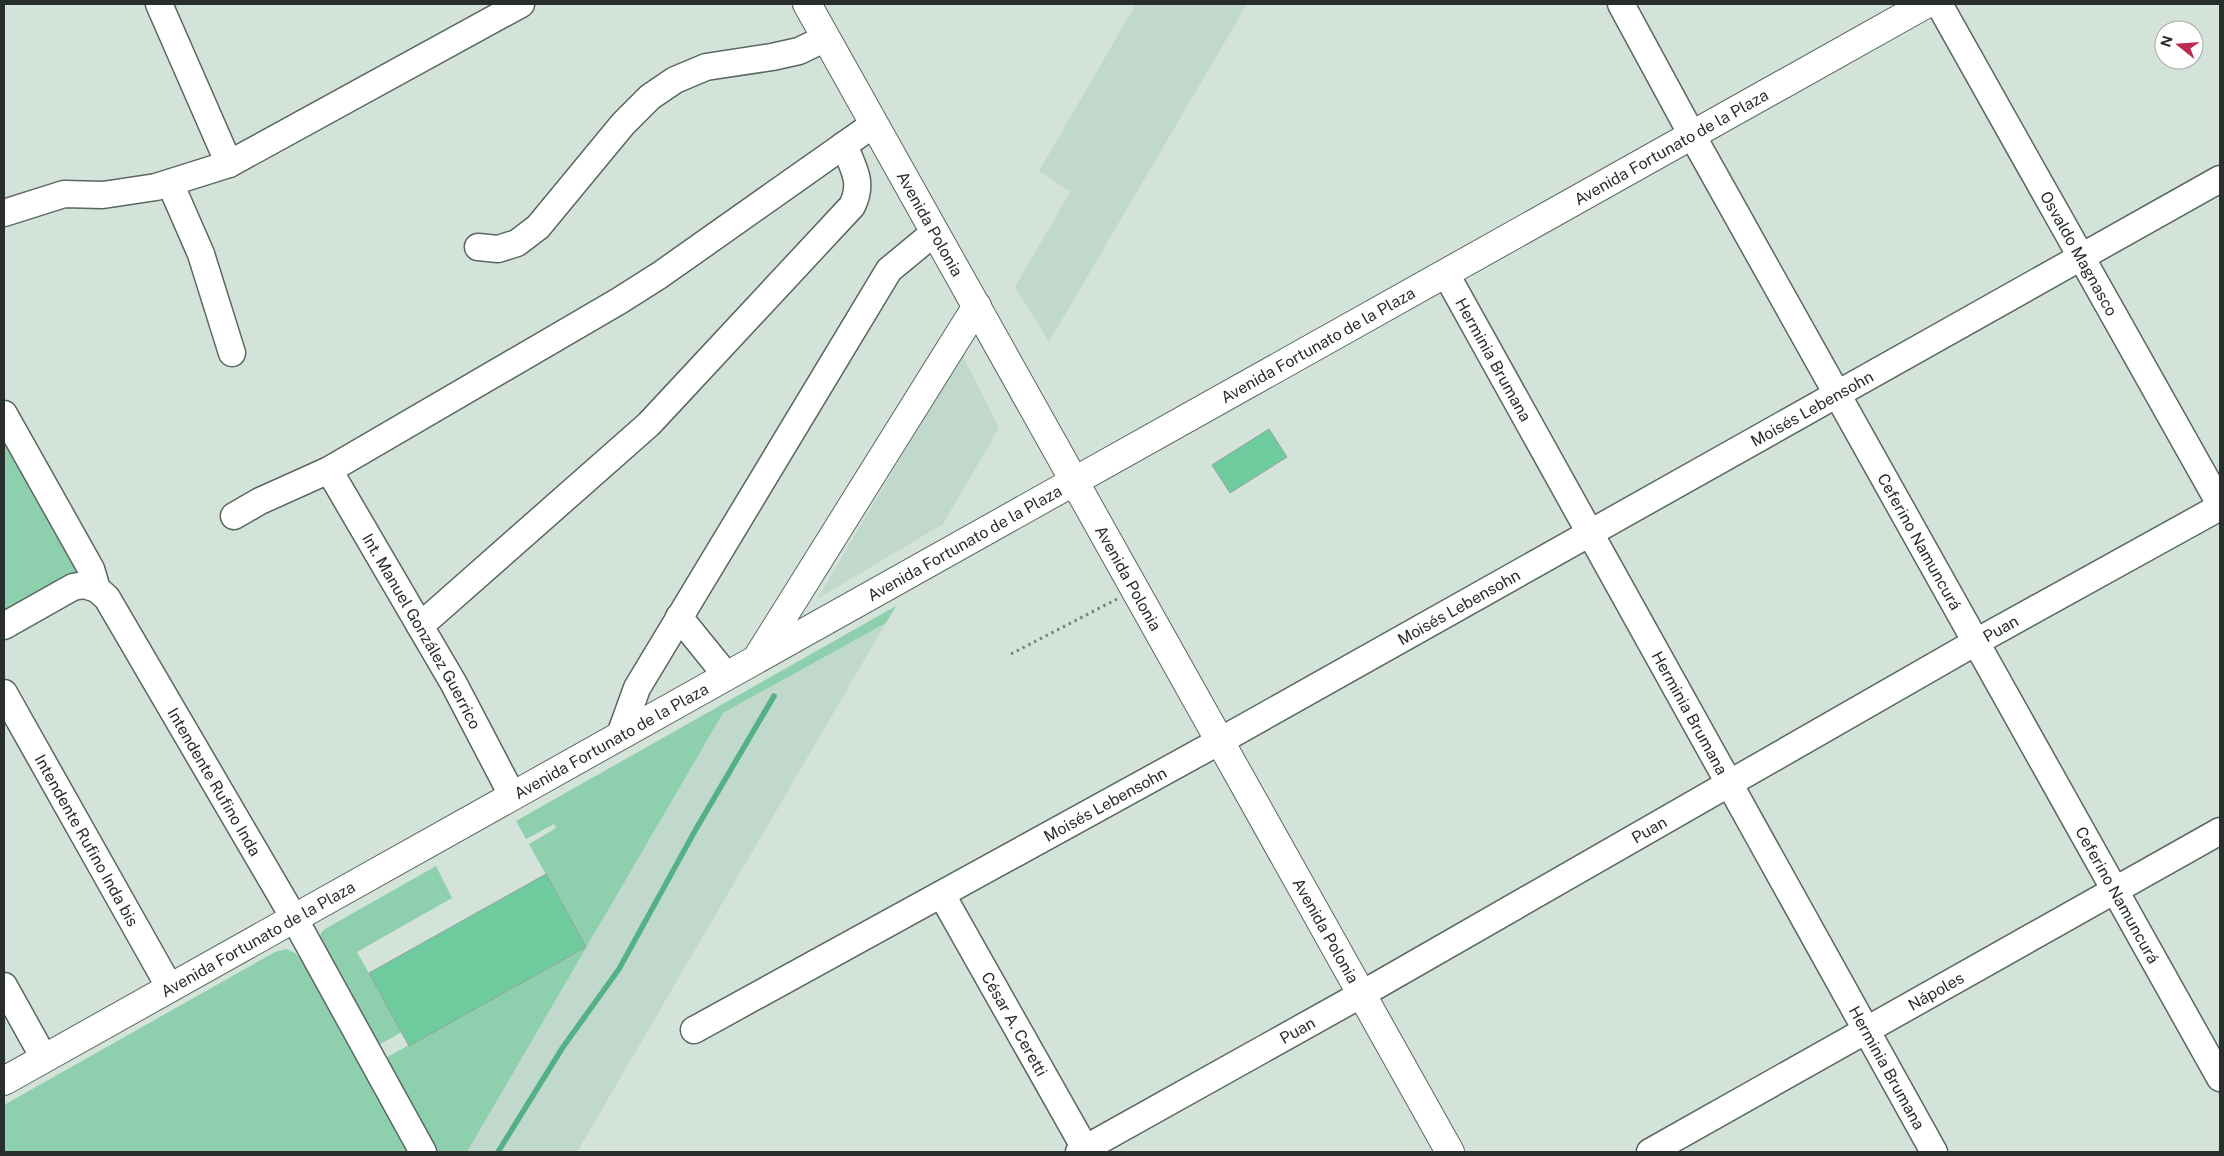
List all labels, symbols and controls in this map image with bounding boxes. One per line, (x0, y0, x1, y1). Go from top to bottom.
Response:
north arrow (2154, 20, 2204, 70)
text: N (2157, 34, 2176, 49)
street label: Avenida Fortunato de la Plaza (1571, 85, 1772, 209)
street label: Avenida Polonia (893, 168, 967, 280)
street label: Osvaldo Magnasco (2037, 188, 2122, 319)
street label: Avenida Fortunato de la Plaza (1217, 283, 1418, 407)
street label: Herminia Brumana (1452, 295, 1536, 425)
street label: Moisés Lebensohn (1747, 366, 1876, 450)
street label: Ceferino Namuncurá (1874, 470, 1966, 613)
street label: Avenida Fortunato de la Plaza (864, 481, 1065, 605)
street label: Avenida Polonia (1092, 522, 1166, 634)
street label: Int. Manuel González Guerrico (359, 530, 485, 732)
street label: Moisés Lebensohn (1394, 565, 1523, 649)
street label: Puan (1980, 611, 2022, 646)
street label: Herminia Brumana (1648, 648, 1732, 778)
street label: Avenida Fortunato de la Plaza (511, 679, 712, 803)
street label: Intendente Rufino Inda (164, 704, 265, 859)
street label: Intendente Rufino Inda bis (31, 751, 143, 930)
street label: Moisés Lebensohn (1040, 763, 1170, 846)
street label: Puan (1628, 812, 1670, 847)
street label: Ceferino Namuncurá (2072, 823, 2163, 967)
street label: Avenida Polonia (1289, 875, 1363, 987)
street label: Avenida Fortunato de la Plaza (157, 877, 358, 1001)
street label: César A. Ceretti (978, 968, 1052, 1079)
street label: Nápoles (1905, 968, 1967, 1014)
street label: Herminia Brumana (1845, 1002, 1929, 1133)
street label: Puan (1276, 1013, 1318, 1048)

